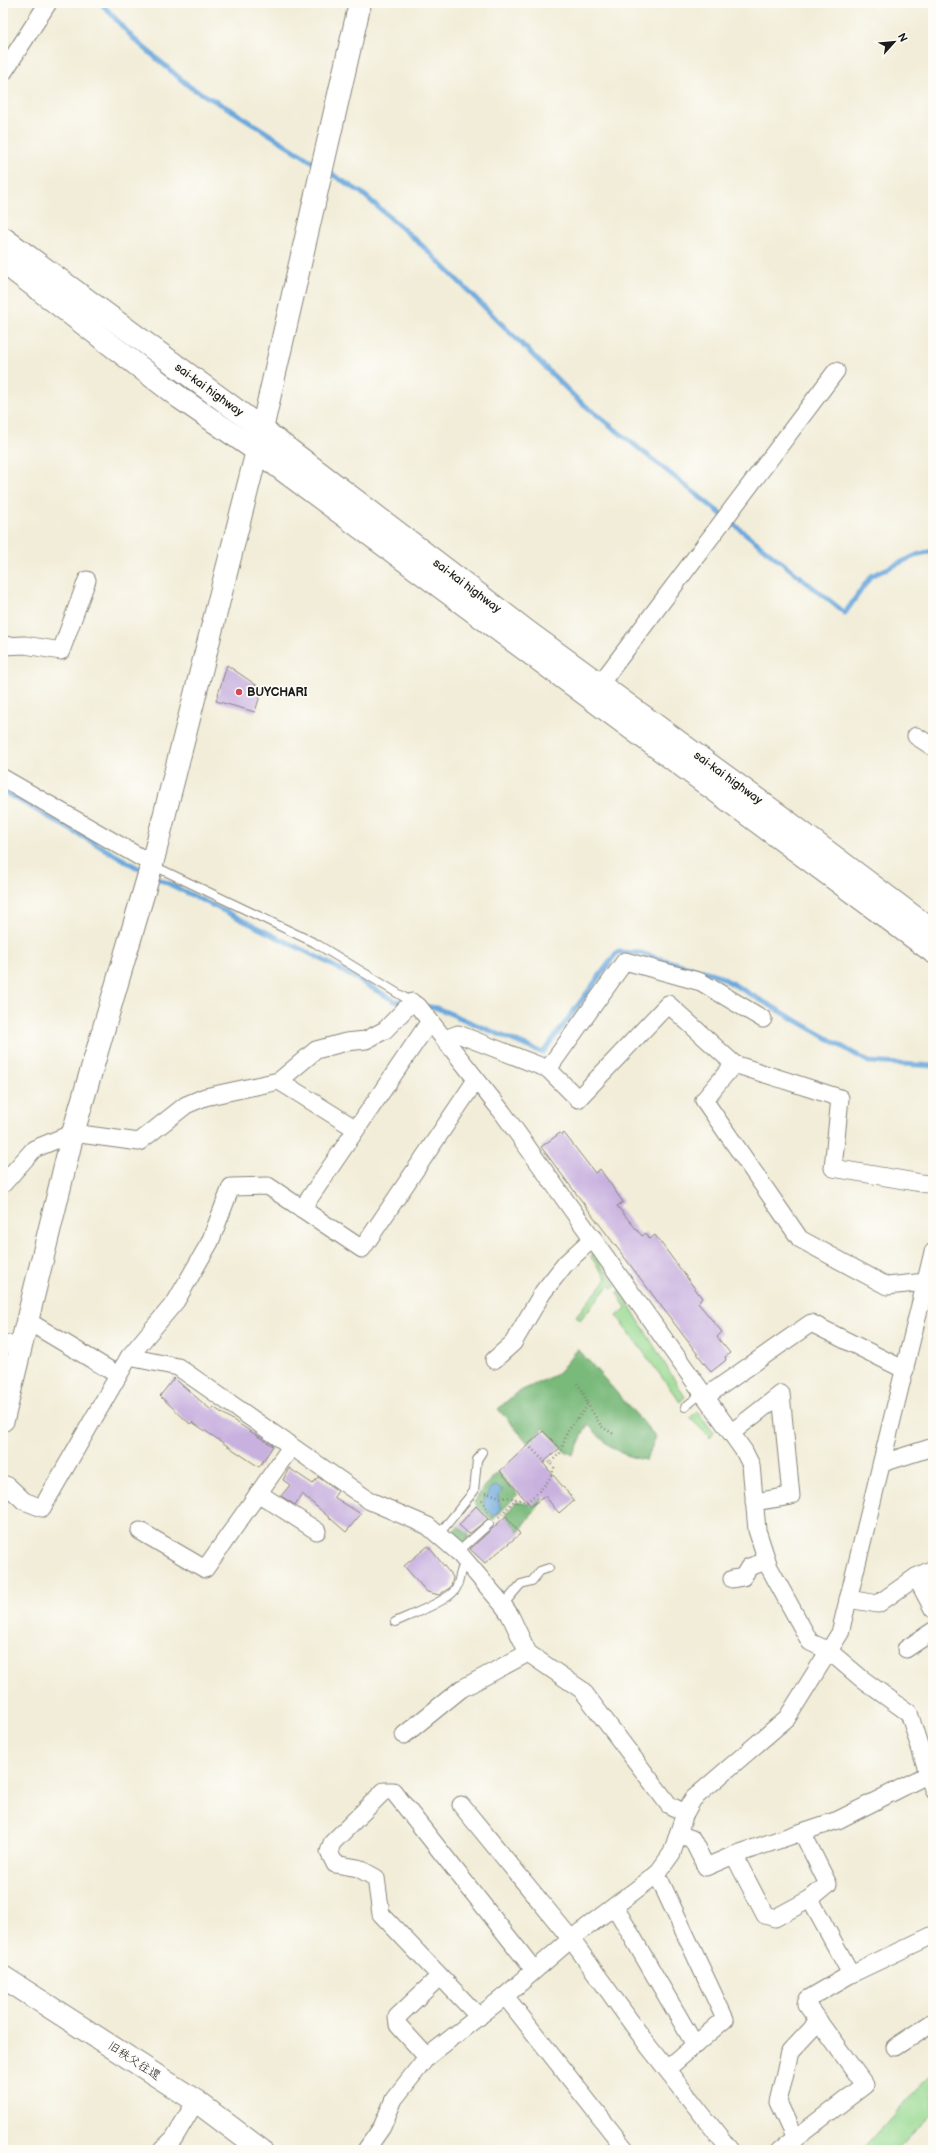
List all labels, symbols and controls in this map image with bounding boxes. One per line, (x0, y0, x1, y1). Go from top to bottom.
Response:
north arrow (874, 22, 914, 62)
text: N (895, 31, 910, 44)
street label: sai-kai highway (172, 360, 247, 420)
street label: sai-kai highway (430, 555, 505, 617)
place label: BUYCHARI (247, 685, 308, 700)
marker: BUYCHARI (234, 687, 244, 697)
street label: sai-kai highway (691, 748, 766, 808)
street label: 旧秩父往還 (105, 2038, 163, 2084)

